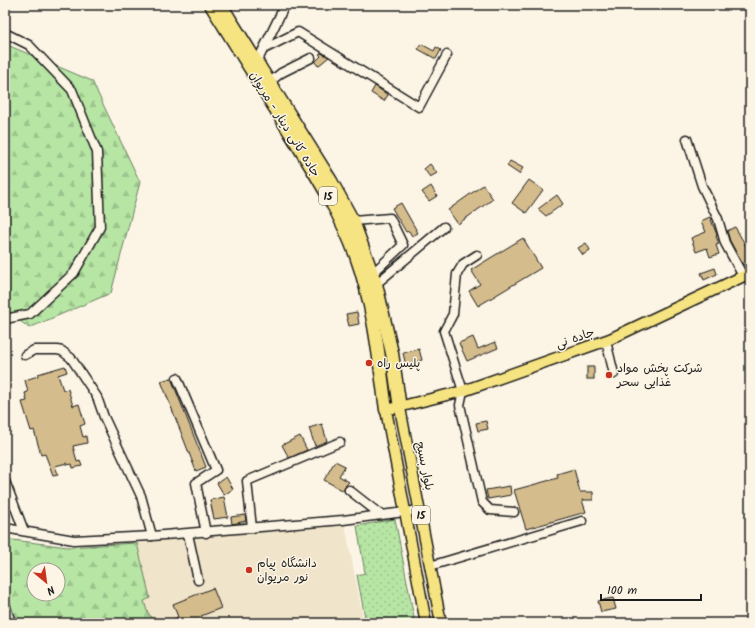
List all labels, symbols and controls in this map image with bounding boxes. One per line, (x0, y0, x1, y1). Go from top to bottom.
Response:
street label: جاده کانی دینار - مریوان (244, 68, 325, 181)
road number: 15 (319, 187, 337, 205)
street label: جاده نی (553, 323, 597, 354)
place label: پلیس راه (377, 354, 420, 373)
marker: پلیس راه (364, 358, 374, 368)
place label: شرکت پخش مواد غذایی سحر (616, 359, 703, 392)
marker: شرکت پخش مواد غذایی سحر (604, 370, 614, 380)
street label: بلوار بسیج (410, 440, 439, 492)
road number: 15 (412, 506, 430, 524)
place label: دانشگاه پیام نور مریوان (257, 554, 317, 587)
north arrow (26, 562, 66, 602)
marker: دانشگاه پیام نور مریوان (244, 565, 254, 575)
scale bar (601, 576, 701, 602)
text: N (43, 580, 58, 599)
text: 100 m (607, 581, 638, 600)

